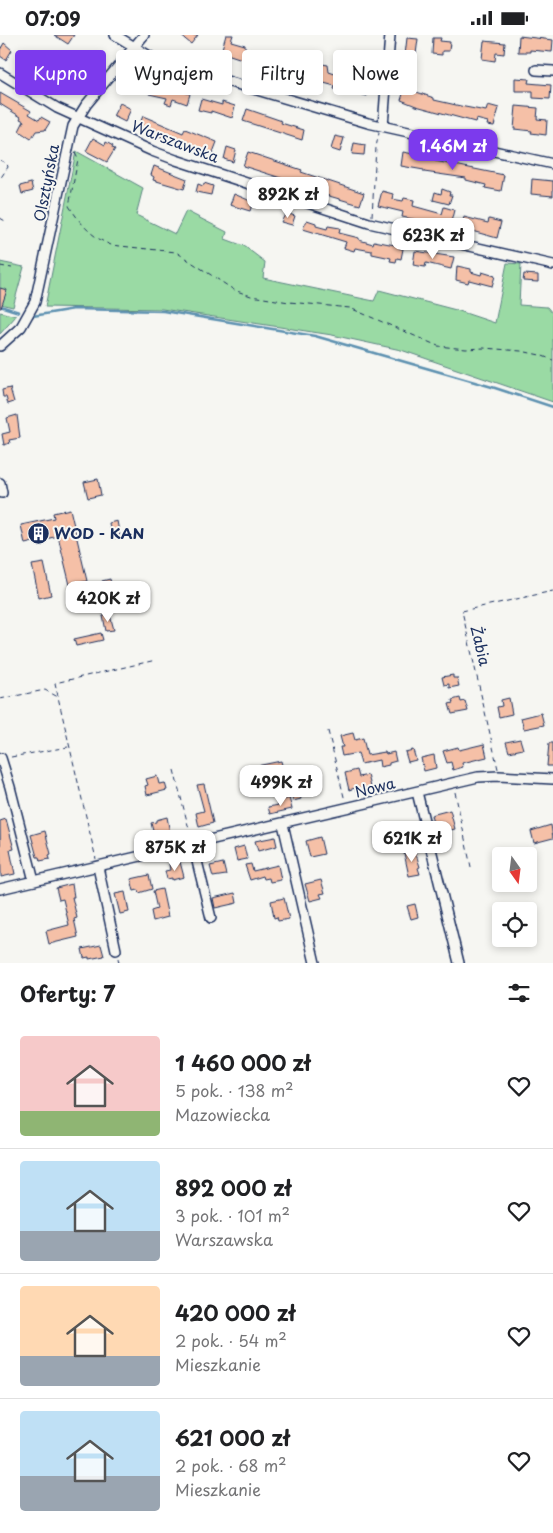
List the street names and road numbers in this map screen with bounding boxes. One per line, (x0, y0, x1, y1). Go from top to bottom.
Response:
street label: Warszawska (129, 113, 223, 168)
street label: Olsztyńska (27, 141, 64, 223)
street label: Żabia (466, 623, 497, 669)
street label: Nowa (352, 770, 398, 803)

